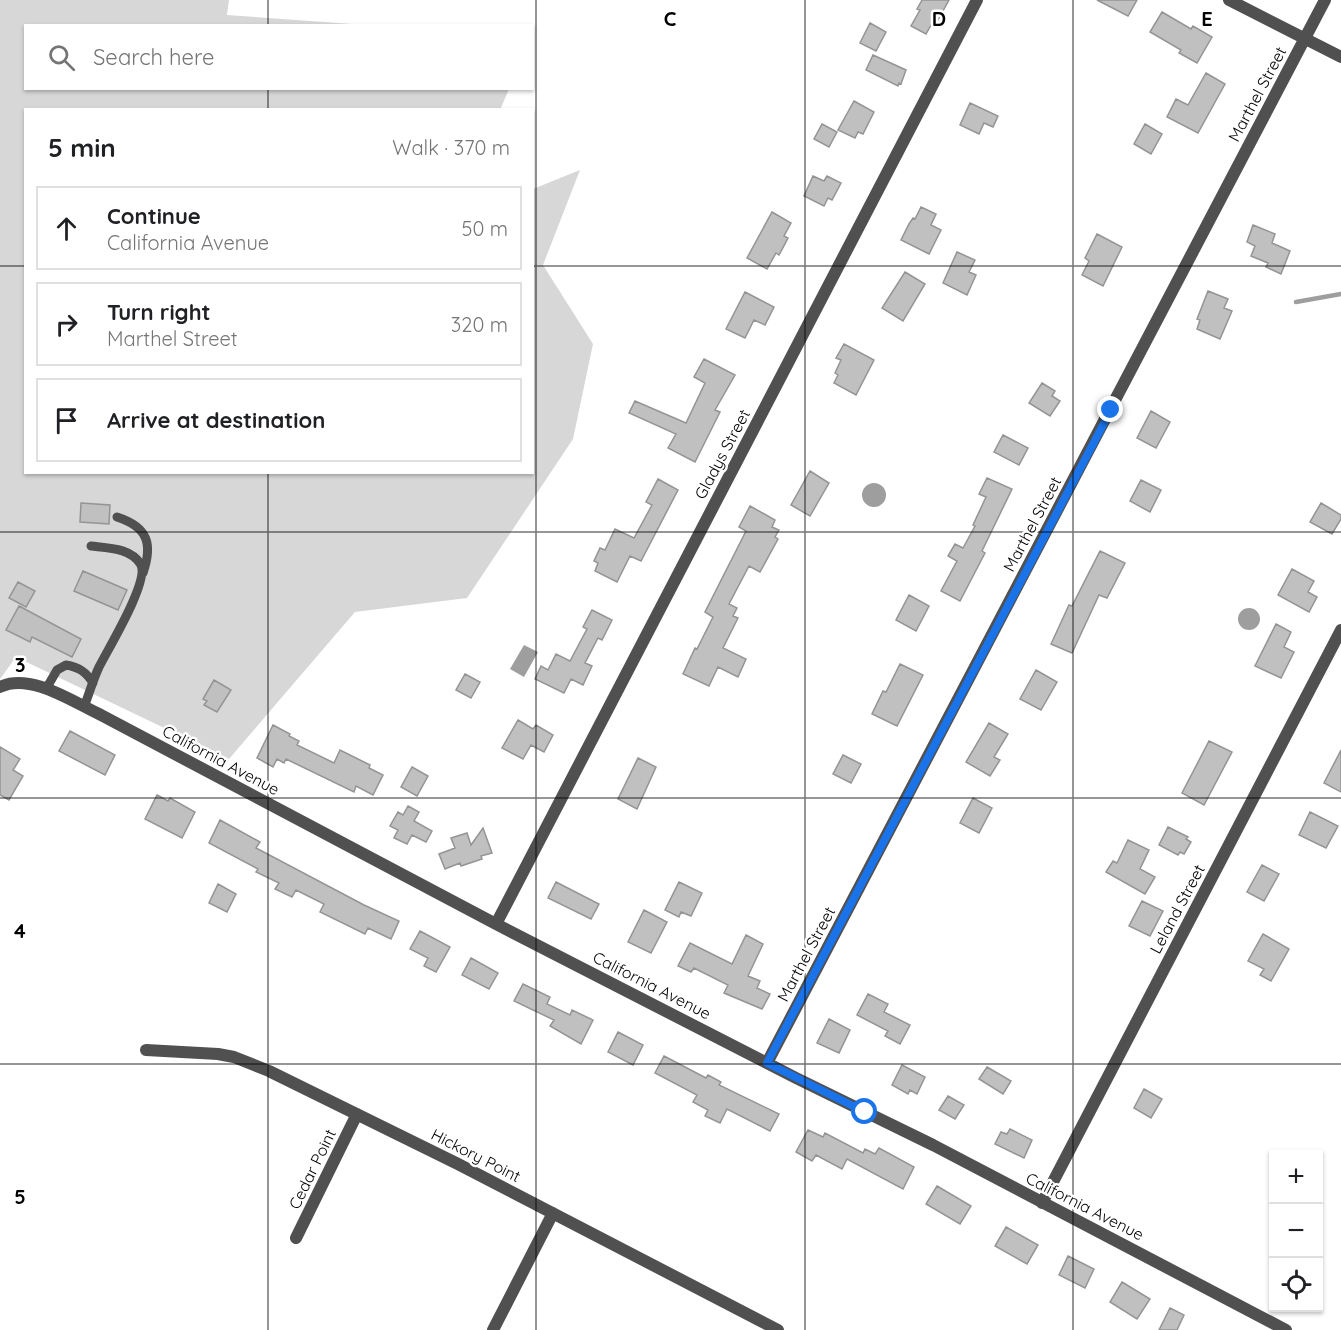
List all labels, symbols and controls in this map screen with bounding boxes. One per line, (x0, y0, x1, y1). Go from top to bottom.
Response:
text: C (664, 6, 677, 31)
text: D (932, 6, 946, 31)
text: E (1201, 6, 1213, 31)
search box (24, 24, 534, 90)
icon: search (45, 41, 78, 74)
text: Search here (93, 43, 214, 71)
street label: Marthel Street (1224, 43, 1290, 145)
text: 5 min (48, 131, 116, 164)
text: Walk · 370 m (392, 135, 510, 160)
text: Continue (107, 202, 201, 230)
icon: ahead (50, 212, 83, 245)
text: 50 m (462, 216, 508, 241)
text: California Avenue (107, 230, 269, 255)
text: Turn right (107, 298, 211, 326)
icon: right (50, 308, 83, 341)
text: 320 m (451, 312, 508, 337)
text: Marthel Street (107, 326, 238, 351)
route end (1097, 396, 1123, 422)
icon: arrive (50, 404, 83, 437)
text: Arrive at destination (107, 406, 325, 434)
street label: Gladys Street (690, 406, 754, 502)
street label: Marthel Street (999, 473, 1065, 575)
text: 3 (15, 652, 25, 677)
street label: California Avenue (159, 721, 283, 799)
street label: Leland Street (1145, 861, 1209, 957)
street label: Marthel Street (773, 903, 839, 1005)
text: 4 (14, 918, 26, 943)
street label: California Avenue (590, 947, 714, 1023)
route start (851, 1098, 877, 1124)
street label: Hickory Point (428, 1124, 524, 1186)
street label: Cedar Point (284, 1126, 340, 1212)
map controls (1269, 1150, 1323, 1312)
button: + (1269, 1150, 1323, 1204)
street label: California Avenue (1023, 1168, 1147, 1244)
text: 5 (14, 1184, 26, 1209)
button: − (1269, 1204, 1323, 1258)
button: locate (1269, 1258, 1323, 1312)

